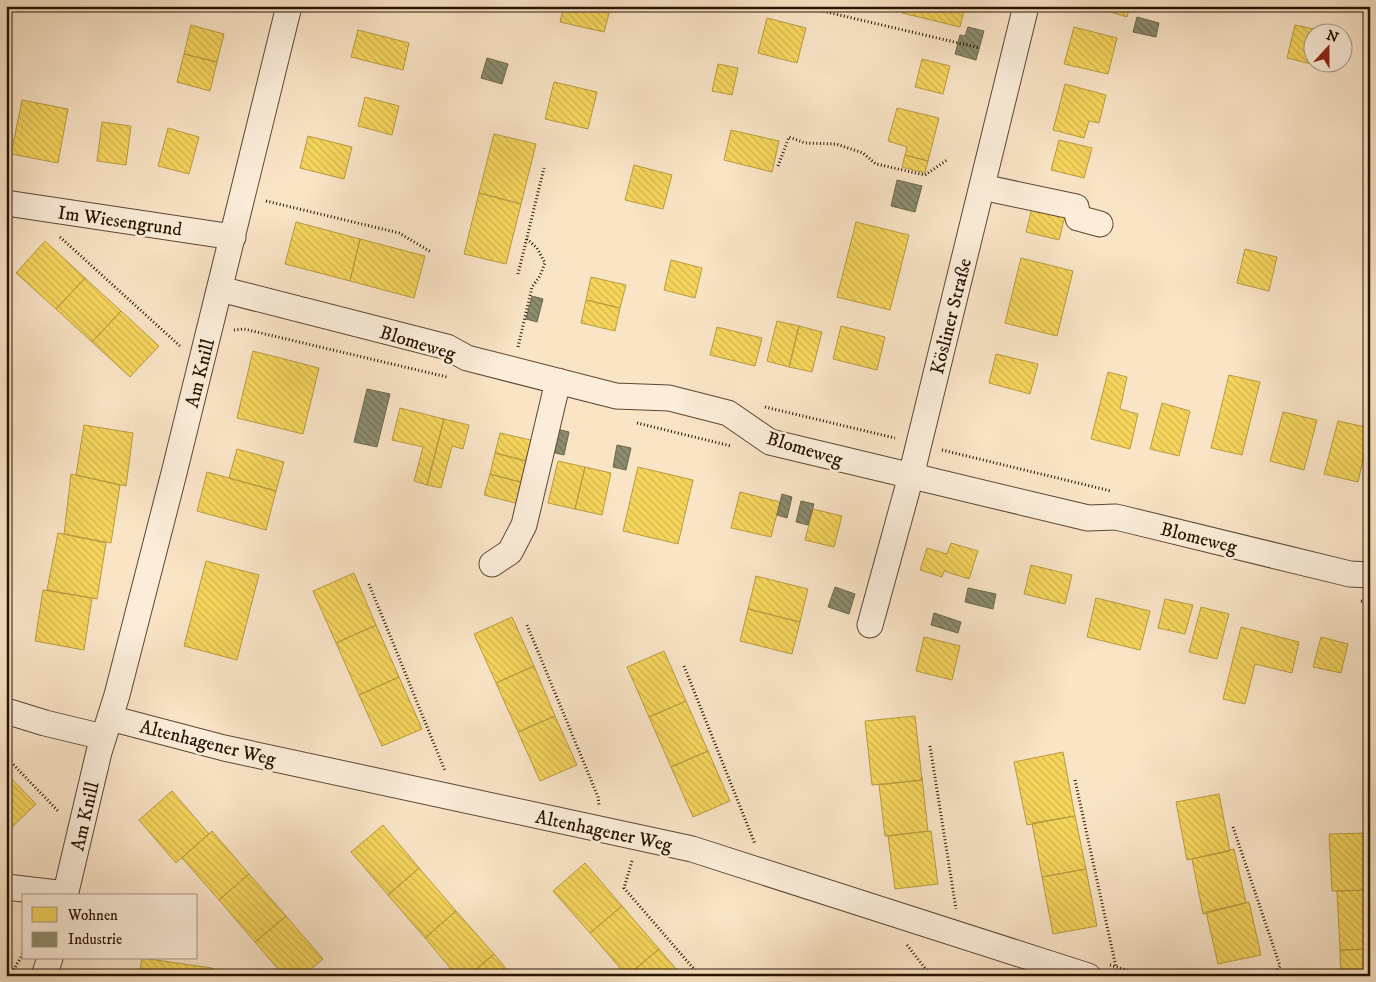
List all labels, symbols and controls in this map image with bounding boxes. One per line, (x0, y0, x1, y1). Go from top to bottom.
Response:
north arrow (1304, 22, 1354, 72)
text: N (1324, 26, 1341, 47)
street label: Im Wiesengrund (56, 201, 184, 242)
street label: Kösliner Straße (926, 256, 977, 377)
street label: Blomeweg (377, 321, 459, 366)
street label: Am Knill (181, 336, 220, 410)
street label: Blomeweg (764, 427, 846, 472)
street label: Blomeweg (1158, 518, 1240, 559)
street label: Altenhagener Weg (137, 715, 279, 772)
street label: Am Knill (66, 779, 105, 853)
street label: Altenhagener Weg (533, 806, 675, 857)
legend (22, 894, 198, 960)
text: Wohnen (67, 906, 118, 925)
text: Industrie (68, 930, 122, 949)

